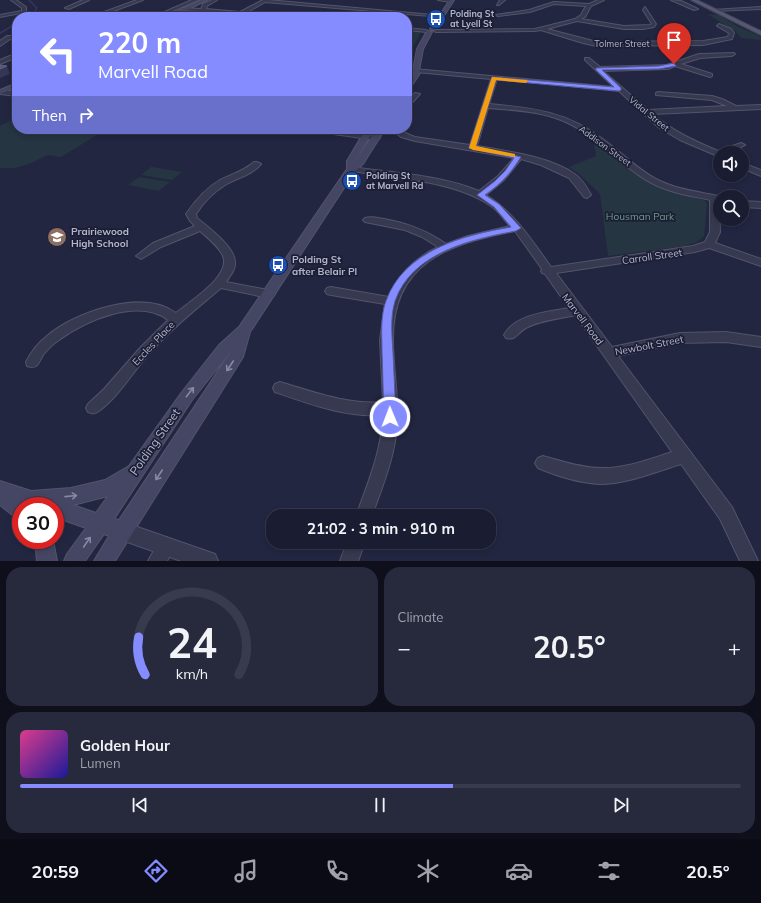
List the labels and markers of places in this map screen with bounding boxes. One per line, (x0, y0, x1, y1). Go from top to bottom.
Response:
bus stop icon: Polding St at Lyell St (425, 8, 447, 30)
place label: Polding St at Lyell St (450, 8, 495, 30)
pin (657, 23, 691, 64)
bus stop icon: Polding St at Marvell Rd (341, 170, 363, 192)
place label: Polding St at Marvell Rd (366, 170, 423, 191)
place label: Prairiewood High School (71, 225, 129, 250)
school or university icon: Prairiewood High School (46, 226, 68, 248)
place label: Polding St after Belair Pl (292, 253, 357, 278)
bus stop icon: Polding St after Belair Pl (267, 254, 289, 276)

